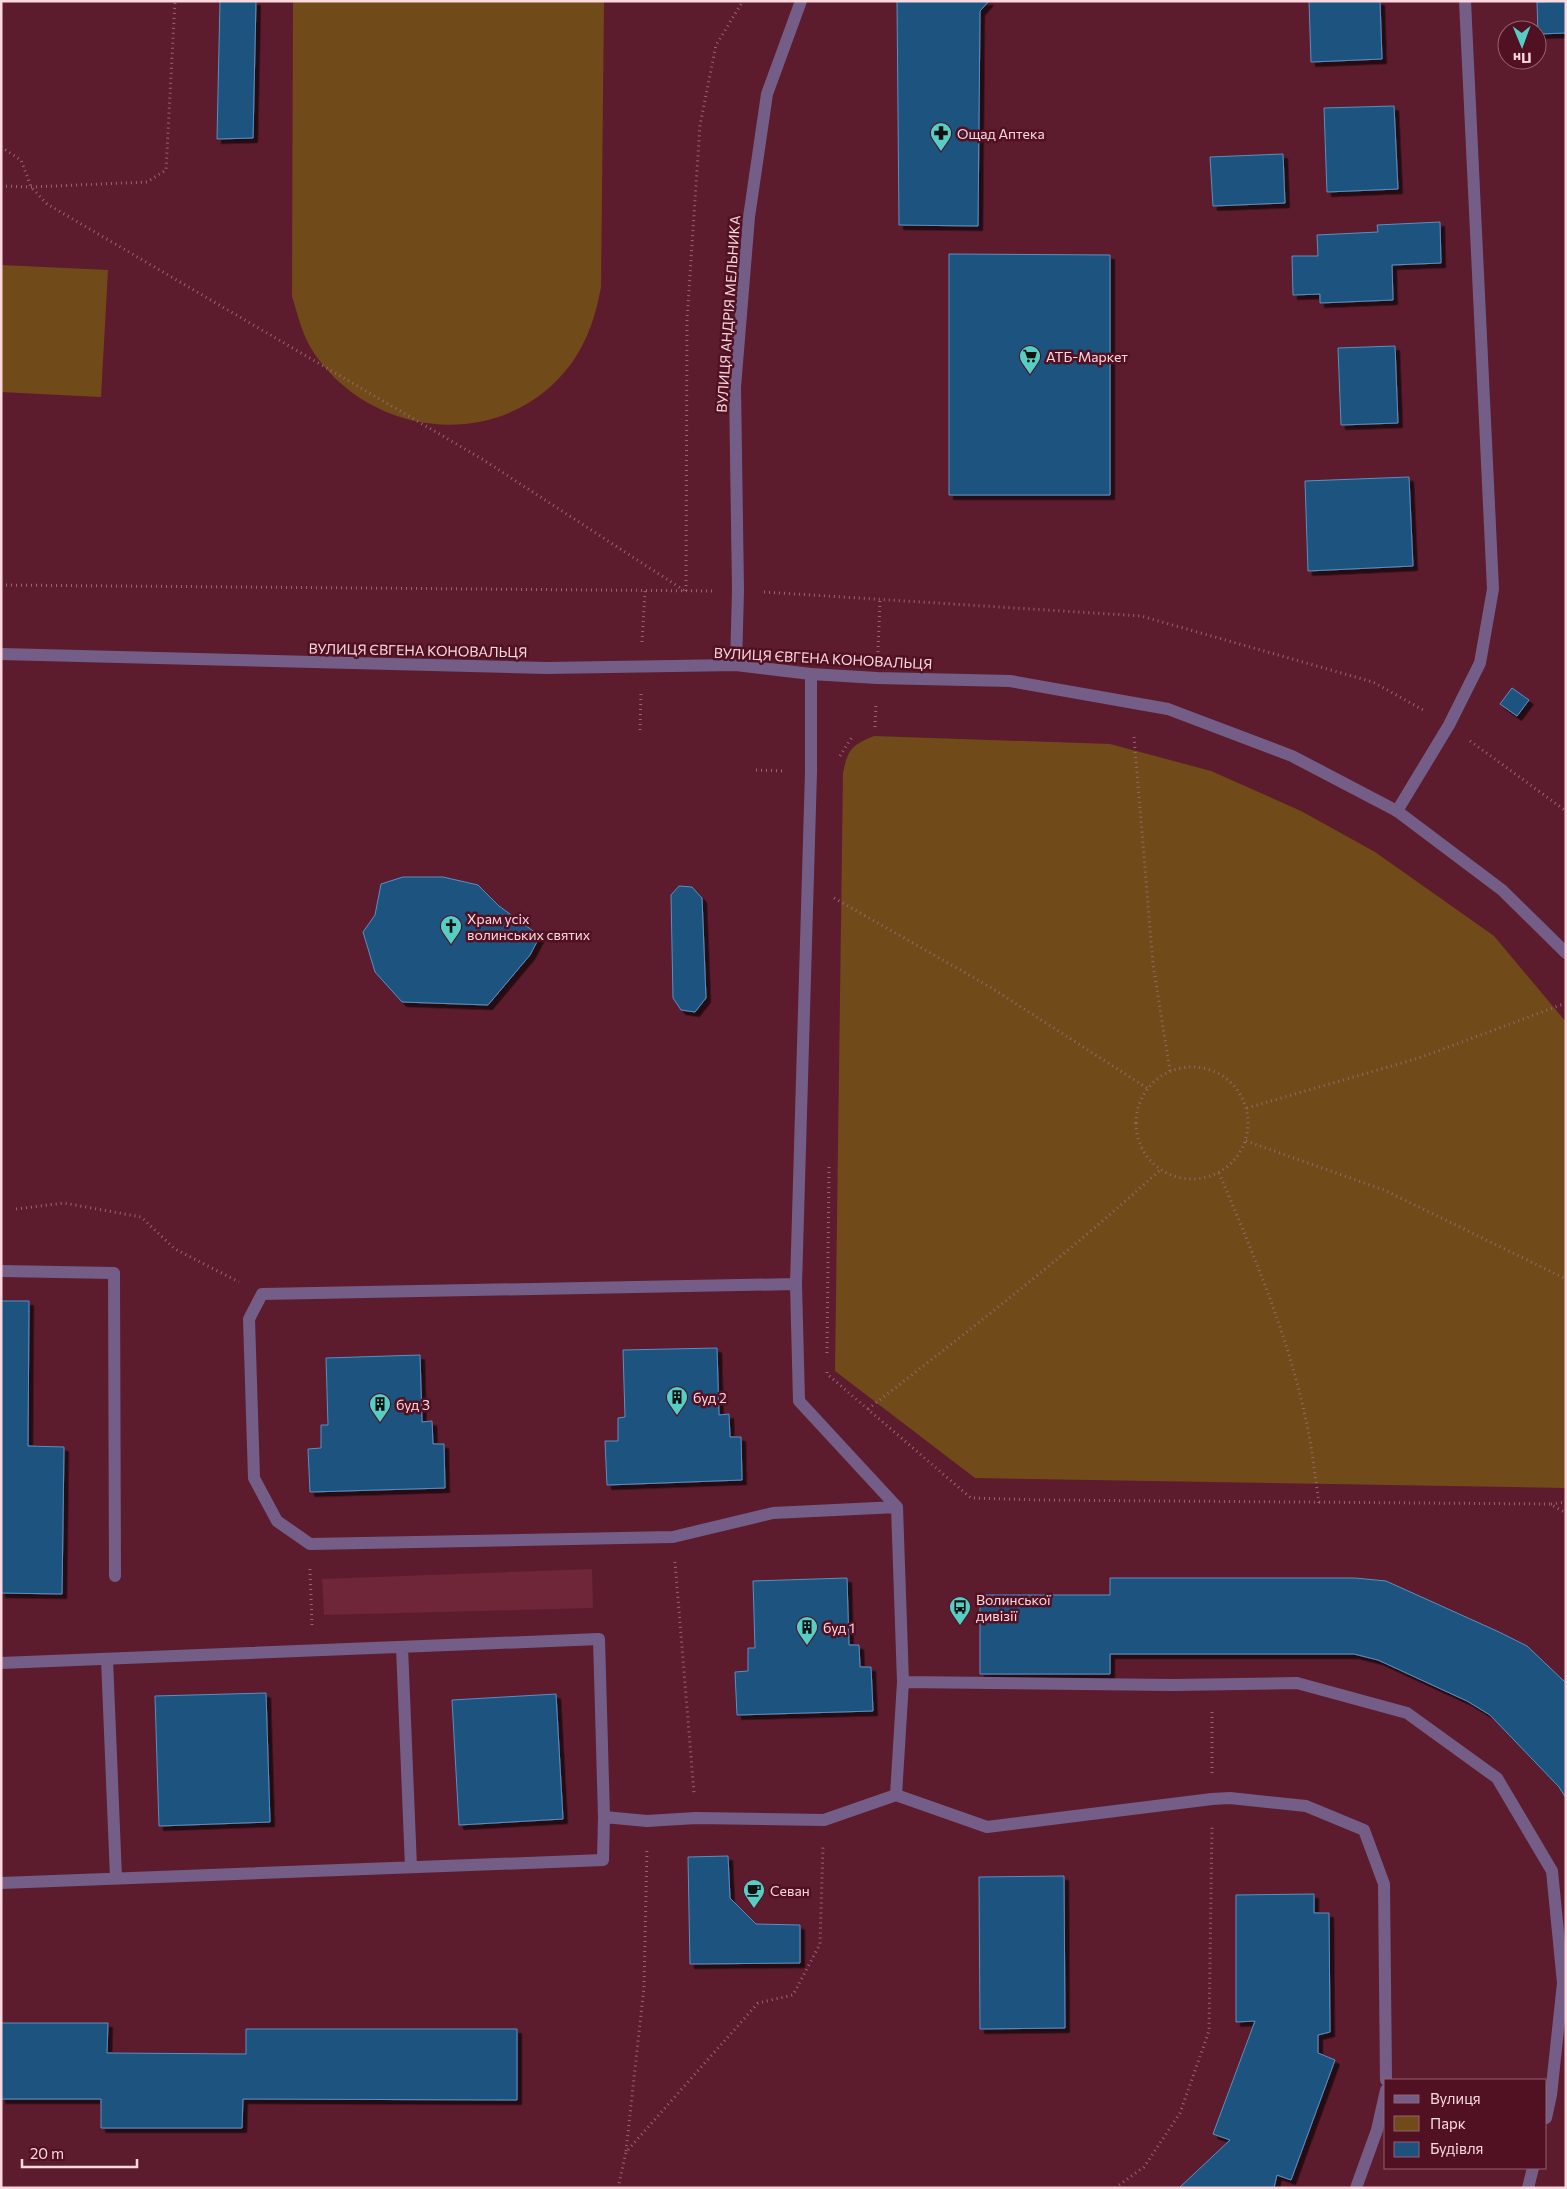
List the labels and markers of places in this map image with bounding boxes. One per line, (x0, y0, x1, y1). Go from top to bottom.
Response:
pharmacy icon: Ощад Аптека (929, 121, 953, 152)
place label: Ощад Аптека (957, 125, 1045, 142)
supermarket icon: АТБ-Маркет (1018, 344, 1042, 375)
place label: АТБ-Маркет (1046, 348, 1128, 365)
place label: Храм усіх волинських святих (467, 910, 591, 943)
church icon: Храм усіх волинських святих (439, 914, 463, 945)
building icon: буд 2 (665, 1385, 689, 1416)
place label: буд 2 (693, 1389, 727, 1406)
building icon: буд 3 (368, 1392, 392, 1423)
place label: буд 3 (396, 1396, 430, 1413)
place label: Волинської дивізії (976, 1591, 1051, 1624)
bus stop icon: Волинської дивізії (948, 1595, 972, 1626)
building icon: буд 1 (795, 1615, 819, 1646)
place label: буд 1 (823, 1619, 855, 1636)
cafe icon: Севан (742, 1878, 766, 1909)
place label: Севан (770, 1882, 810, 1899)

